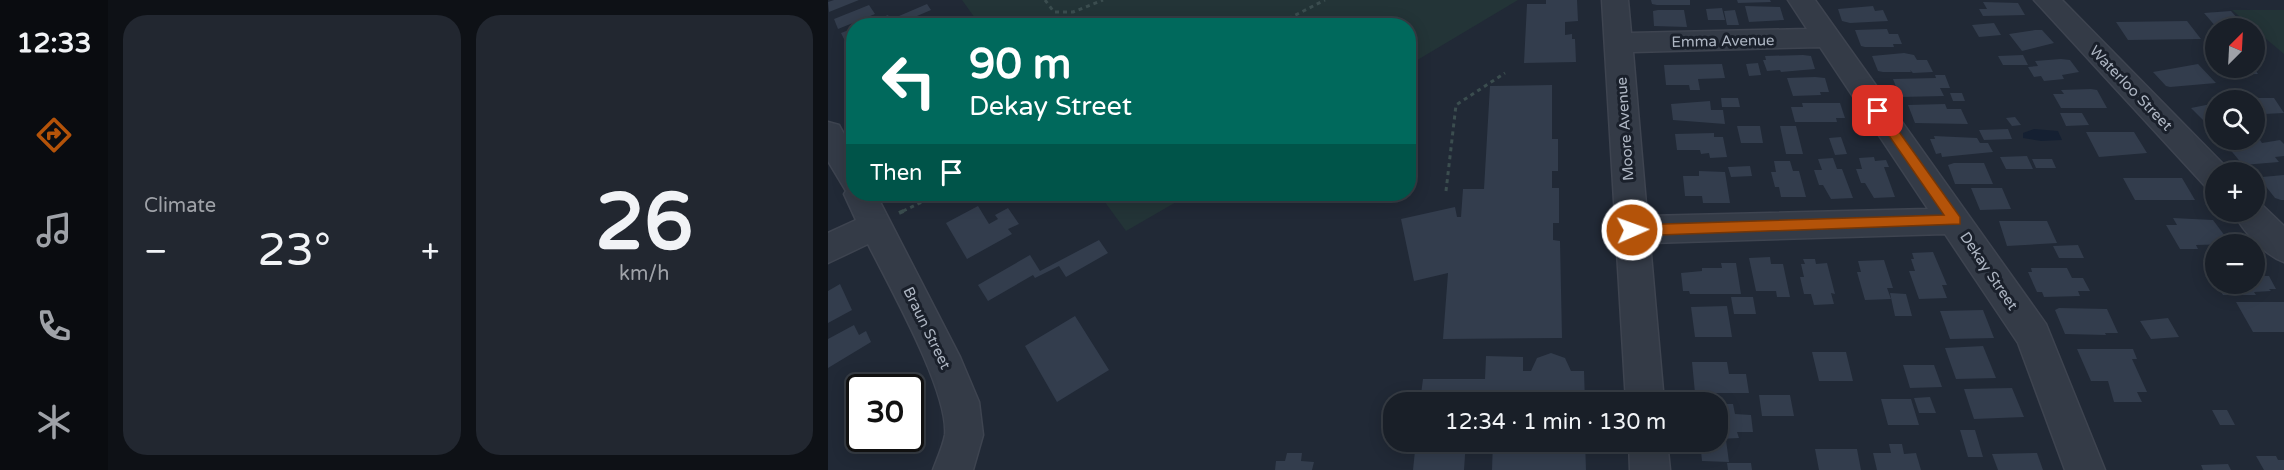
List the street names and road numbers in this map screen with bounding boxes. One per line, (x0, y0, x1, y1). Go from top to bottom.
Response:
street label: Emma Avenue (1671, 31, 1775, 51)
street label: Waterloo Street (2086, 42, 2176, 135)
street label: Moore Avenue (1612, 76, 1638, 182)
street label: Dekay Street (1956, 228, 2022, 314)
street label: Braun Street (899, 284, 955, 372)

